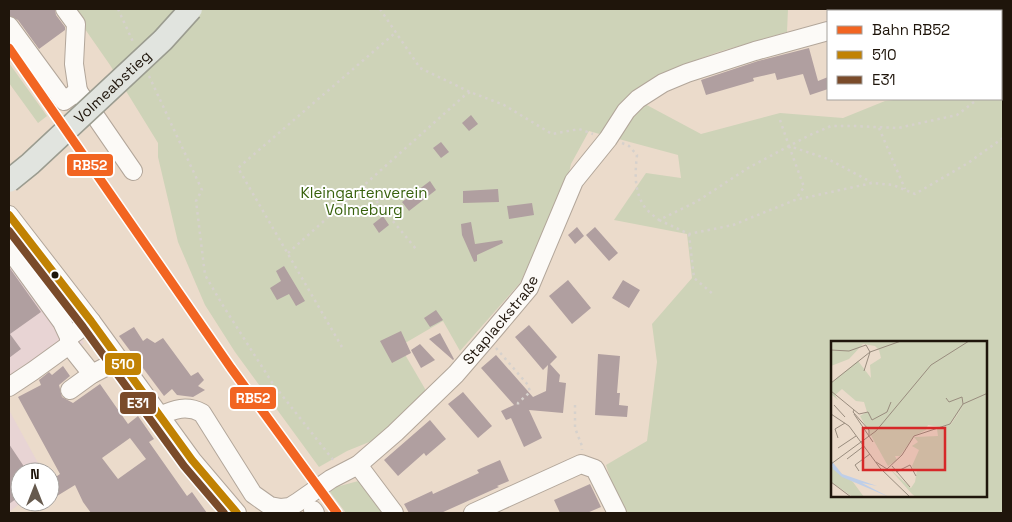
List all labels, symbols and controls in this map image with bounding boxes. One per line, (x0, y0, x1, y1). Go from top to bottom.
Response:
legend (827, 10, 1002, 100)
text: Bahn RB52 (872, 20, 950, 39)
text: 510 (872, 45, 897, 64)
street label: Volmeabstieg (70, 46, 155, 127)
text: E31 (872, 70, 896, 89)
line badge: RB52 (66, 153, 114, 177)
text: RB52 (73, 156, 107, 174)
park label: Kleingartenverein Volmeburg (301, 183, 427, 219)
unlabelled marker (50, 270, 60, 280)
street label: Staplackstraße (458, 272, 542, 368)
inset map (831, 341, 987, 497)
line badge: 510 (104, 352, 142, 376)
text: 510 (111, 355, 135, 373)
line badge: RB52 (229, 386, 277, 410)
text: RB52 (236, 389, 270, 407)
line badge: E31 (119, 391, 157, 415)
text: E31 (127, 394, 149, 412)
north arrow (10, 462, 60, 512)
text: N (30, 465, 40, 483)

